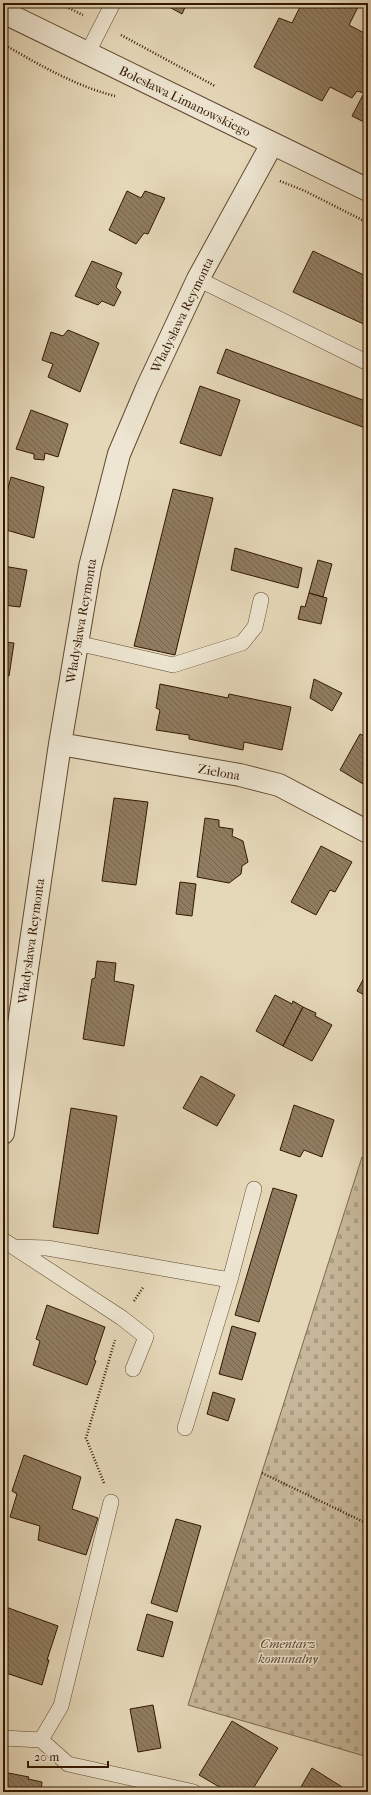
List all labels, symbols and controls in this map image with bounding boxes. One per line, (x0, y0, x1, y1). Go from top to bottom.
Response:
street label: Bolesława Limanowskiego (117, 63, 254, 140)
street label: Władysława Reymonta (147, 254, 217, 376)
street label: Władysława Reymonta (62, 557, 100, 685)
street label: Zielona (197, 761, 242, 783)
street label: Władysława Reymonta (15, 876, 47, 1006)
park label: Cmentarz komunalny (257, 1636, 318, 1666)
scale bar (28, 1743, 108, 1769)
text: 20 m (34, 1750, 59, 1764)

